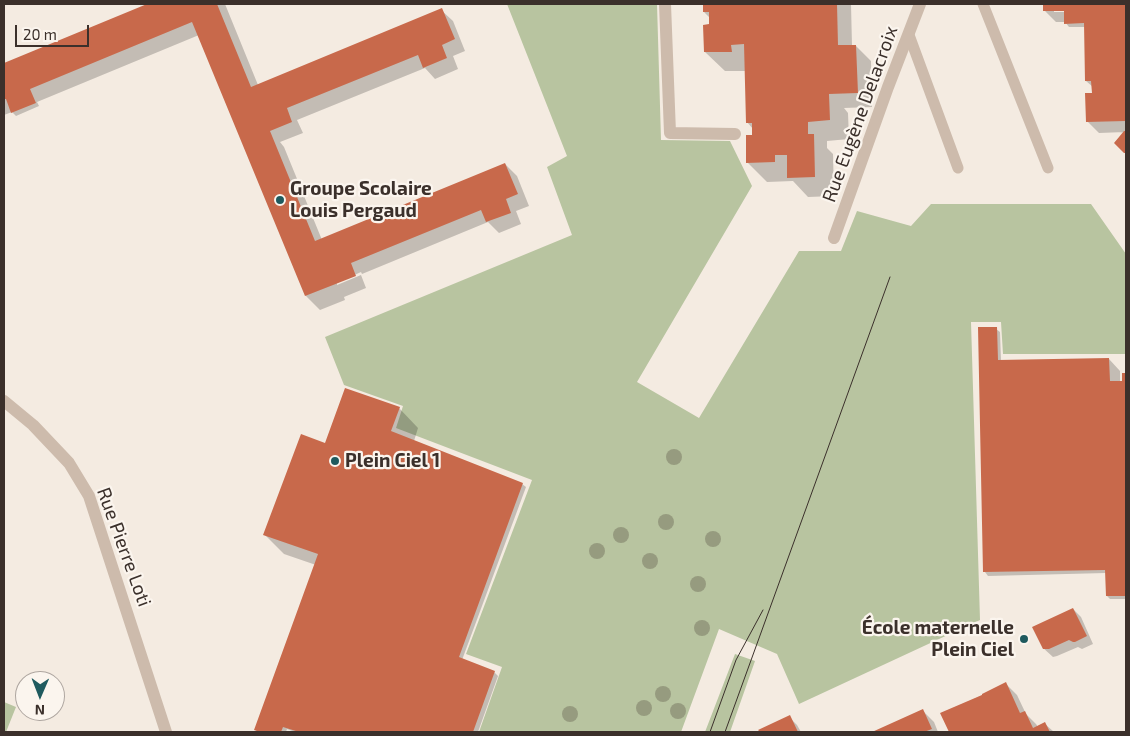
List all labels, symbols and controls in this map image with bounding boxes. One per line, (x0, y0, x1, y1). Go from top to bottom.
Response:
scale bar (18, 15, 91, 47)
street label: Rue Eugène Delacroix (818, 23, 902, 205)
text: 20 m (23, 25, 57, 43)
place label: Groupe Scolaire Louis Pergaud (290, 178, 432, 222)
marker: Groupe Scolaire Louis Pergaud (274, 194, 286, 206)
place label: Plein Ciel 1 (345, 450, 440, 472)
marker: Plein Ciel 1 (329, 455, 341, 467)
street label: Rue Pierre Loti (92, 484, 156, 610)
place label: École maternelle Plein Ciel (862, 617, 1014, 661)
marker: École maternelle Plein Ciel (1018, 633, 1030, 645)
north arrow (15, 671, 65, 721)
text: N (35, 702, 45, 719)

